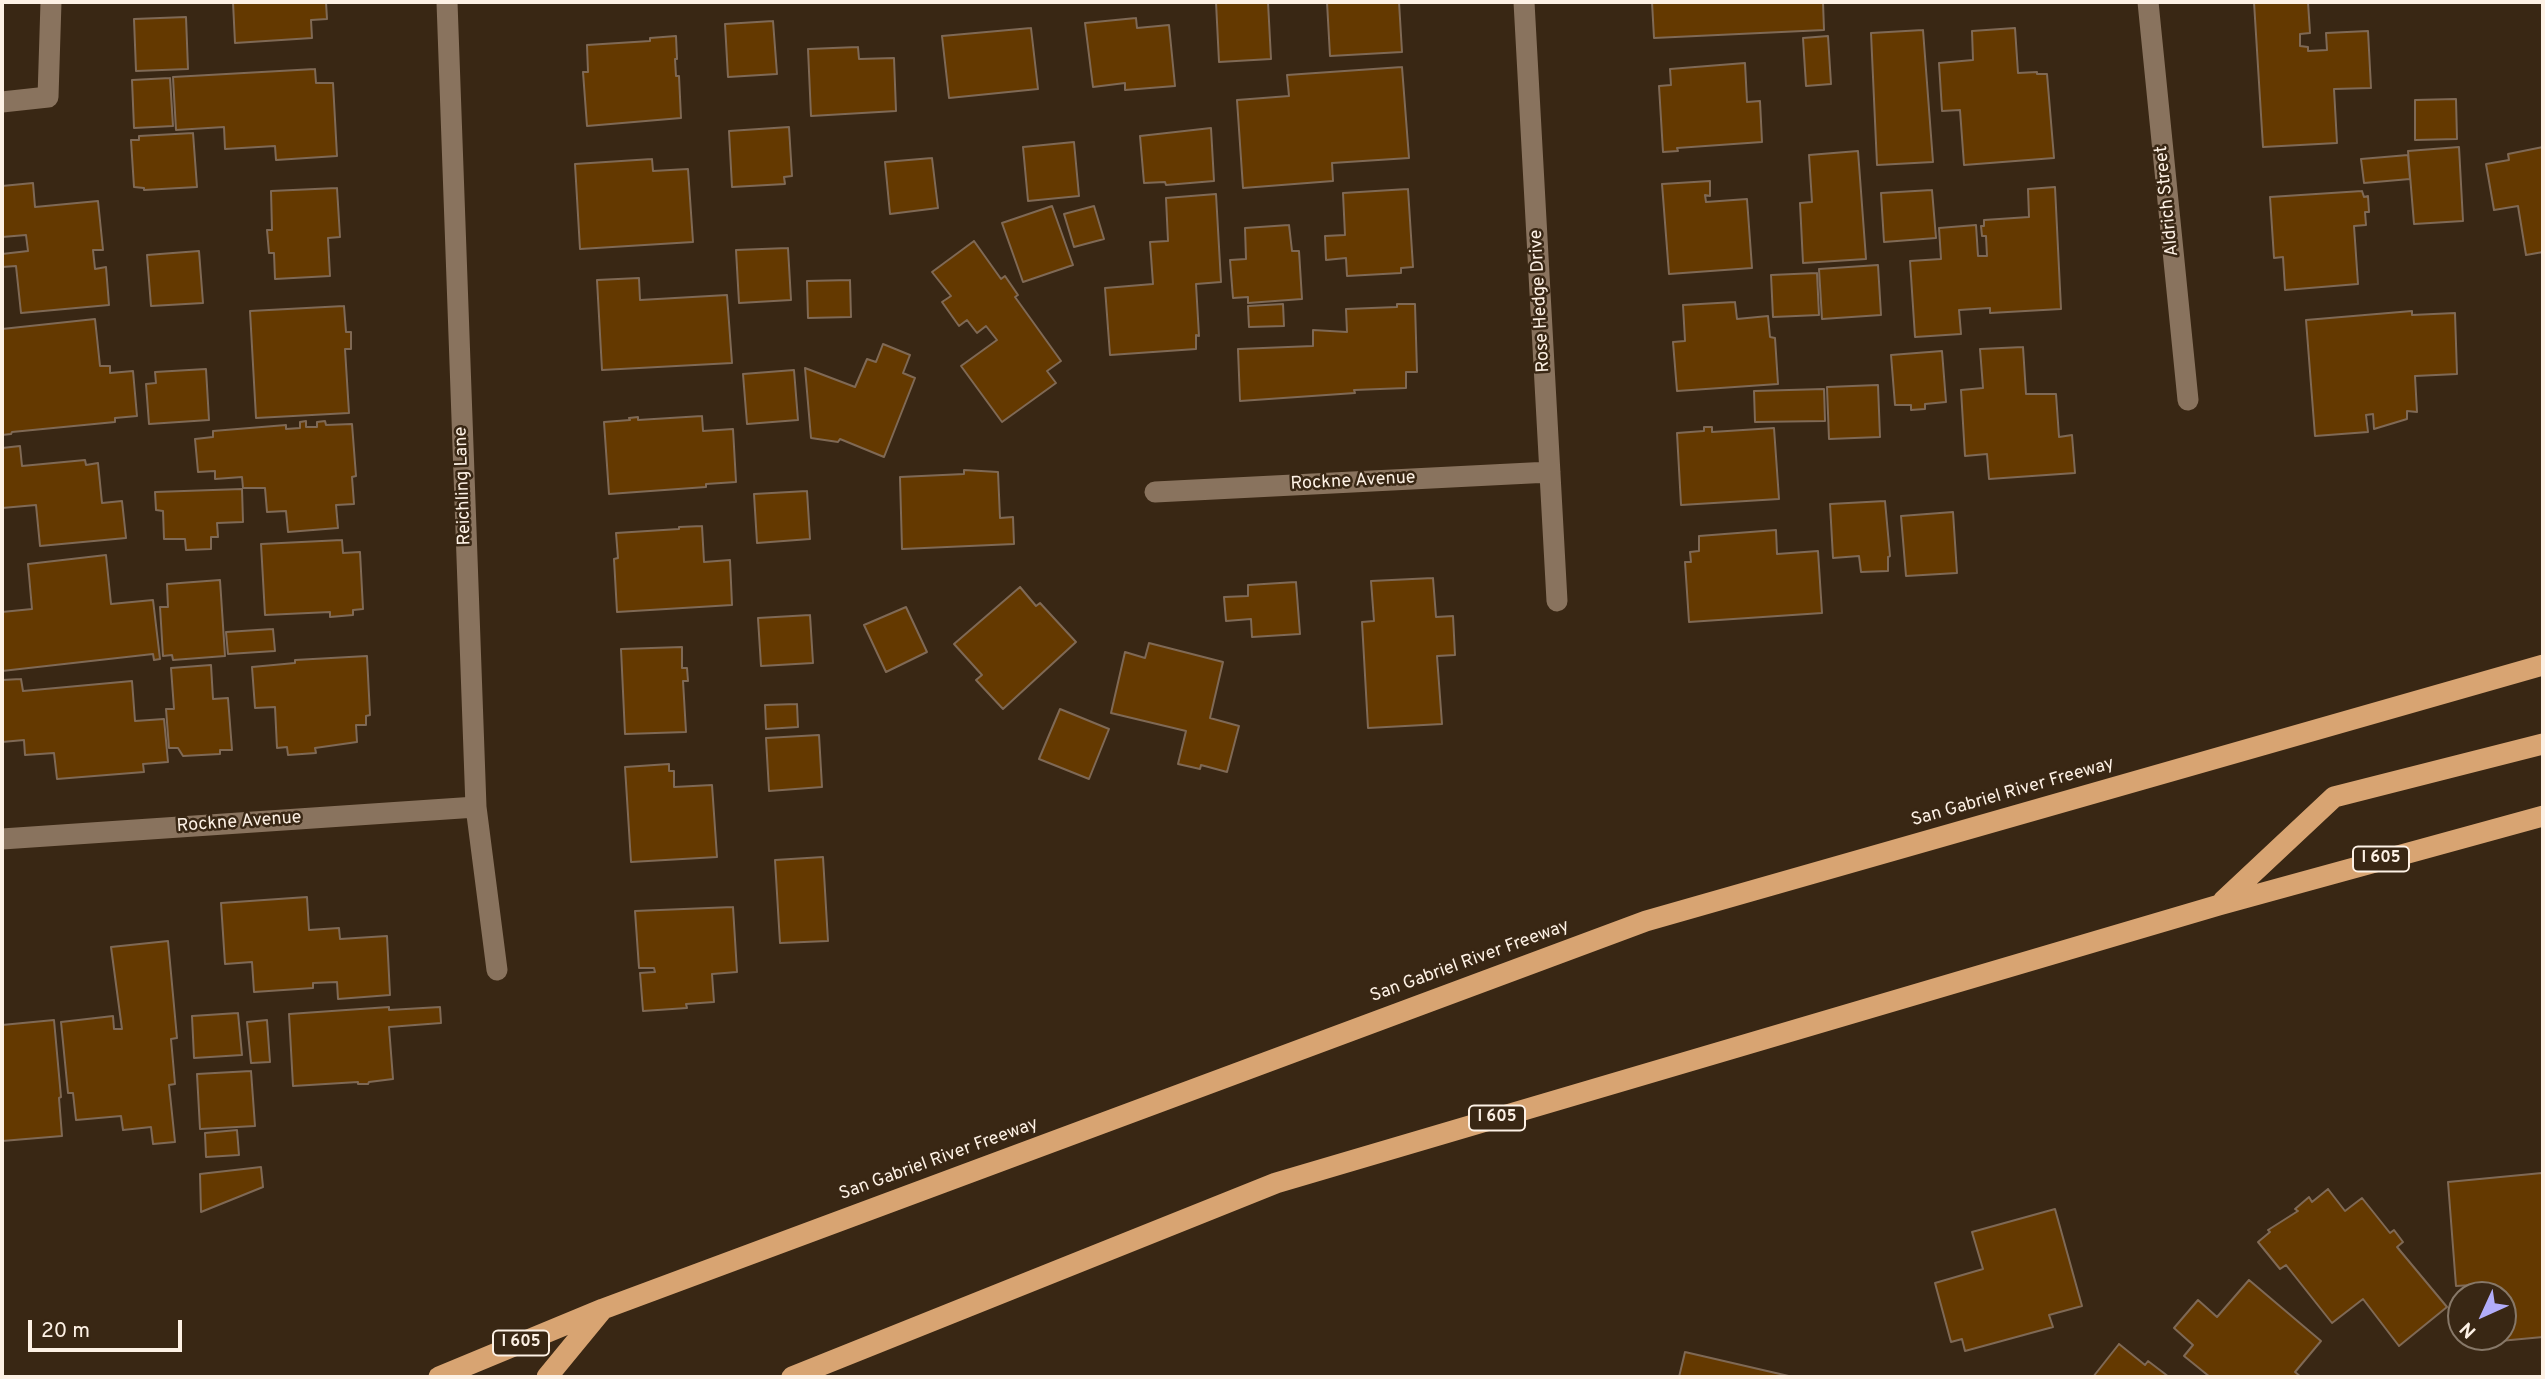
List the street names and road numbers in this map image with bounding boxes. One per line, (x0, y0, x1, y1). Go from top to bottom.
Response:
street label: Aldrich Street (2151, 144, 2185, 258)
street label: Rose Hedge Drive (1526, 229, 1556, 373)
street label: Reichling Lane (451, 426, 477, 546)
street label: Rockne Avenue (1290, 468, 1416, 496)
street label: San Gabriel River Freeway (1909, 754, 2117, 832)
street label: Rockne Avenue (176, 808, 302, 838)
road number: I 605 (2353, 846, 2409, 872)
street label: San Gabriel River Freeway (1368, 916, 1572, 1008)
road number: I 605 (1469, 1106, 1525, 1130)
street label: San Gabriel River Freeway (837, 1114, 1041, 1206)
road number: I 605 (493, 1330, 549, 1356)

